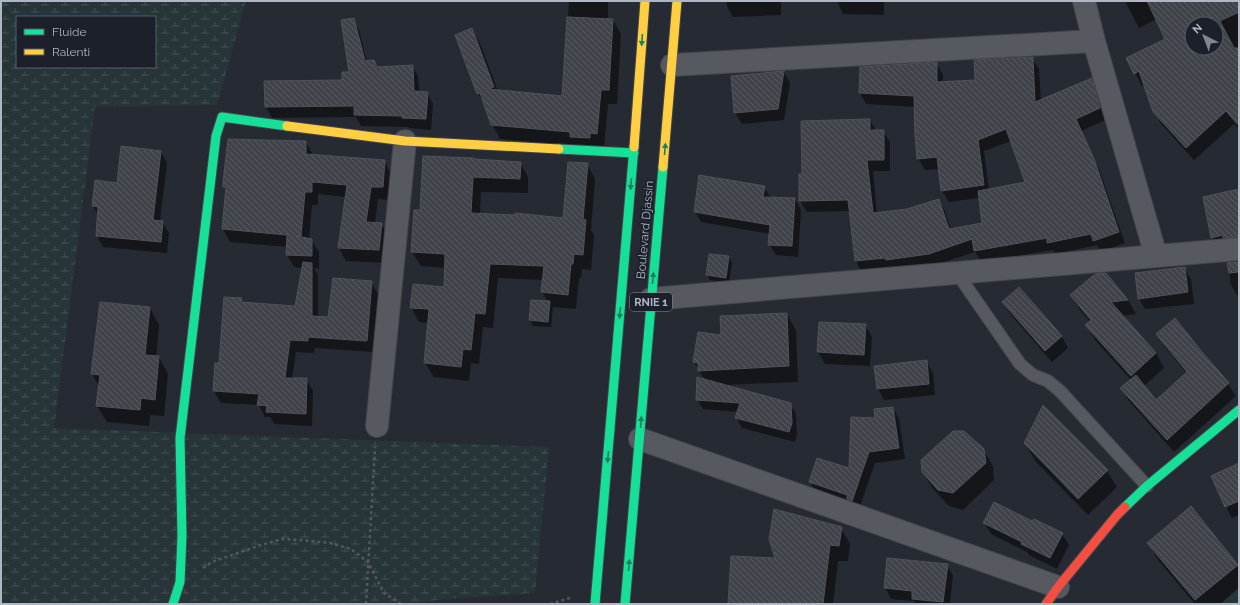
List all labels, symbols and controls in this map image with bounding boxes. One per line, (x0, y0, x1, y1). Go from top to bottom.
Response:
legend (16, 16, 156, 68)
north arrow (1184, 16, 1224, 56)
text: N (1190, 21, 1205, 37)
text: Fluide (52, 25, 87, 39)
one-way arrow (638, 34, 645, 46)
text: Ralenti (52, 45, 90, 59)
one-way arrow (661, 143, 668, 155)
one-way arrow (628, 177, 635, 190)
street label: Boulevard Djassin (634, 180, 656, 280)
one-way arrow (649, 272, 656, 284)
road number: RNIE 1 (630, 293, 672, 311)
one-way arrow (617, 307, 624, 319)
one-way arrow (638, 416, 645, 428)
one-way arrow (605, 450, 611, 463)
one-way arrow (626, 559, 632, 571)

